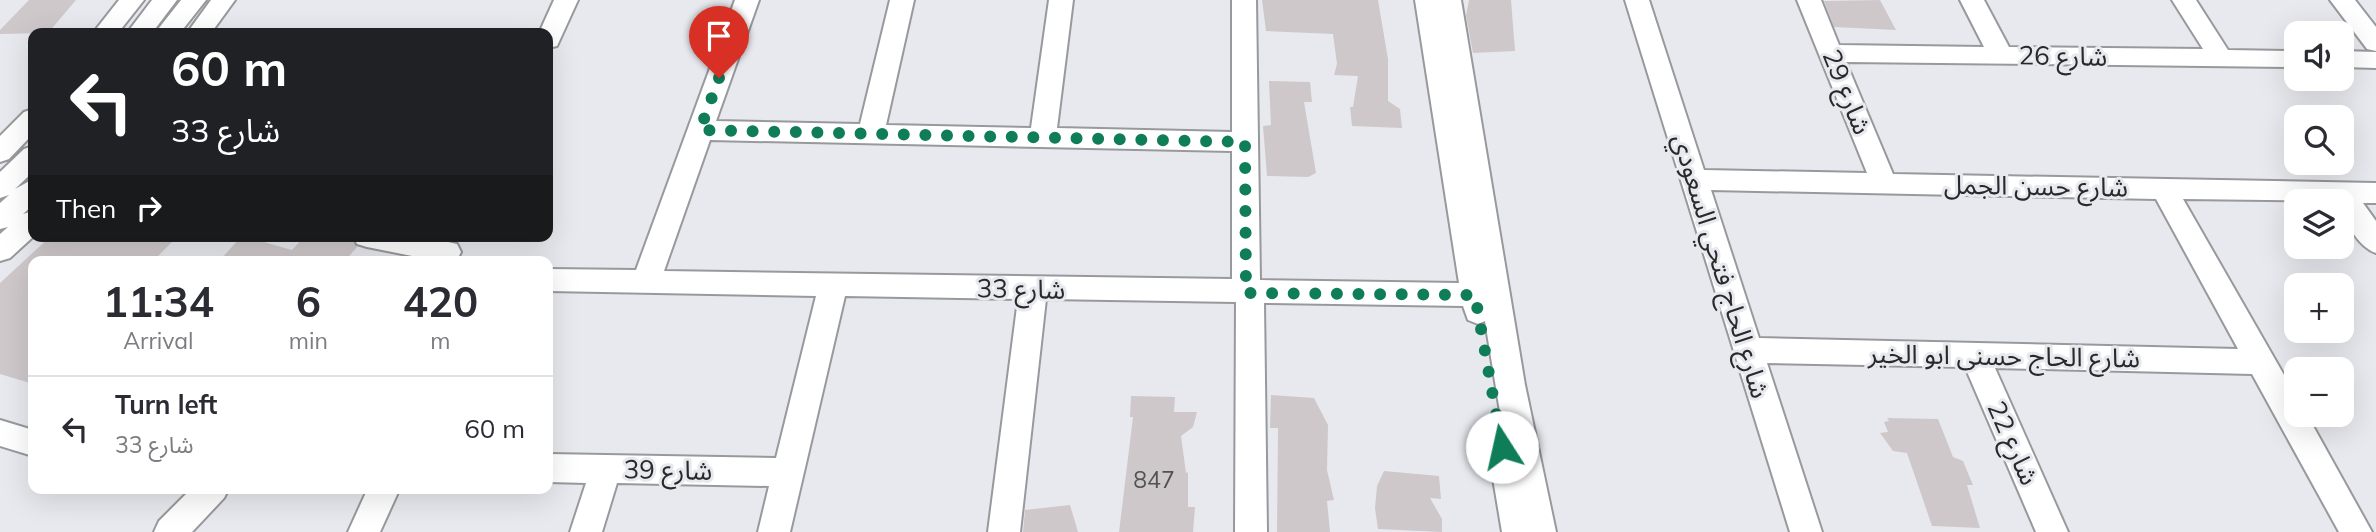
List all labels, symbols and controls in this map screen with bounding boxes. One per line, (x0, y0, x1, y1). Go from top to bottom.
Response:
pin (689, 6, 749, 78)
icon: arrive (700, 17, 738, 55)
map controls (2284, 21, 2354, 427)
button: sound (2284, 21, 2354, 91)
text: 60 m (171, 37, 287, 98)
street label: شارع 26 (2018, 38, 2108, 76)
street label: شارع 29 (1813, 45, 1879, 140)
icon: left (56, 56, 147, 147)
button: search (2284, 105, 2354, 175)
text: شارع 33 (171, 110, 280, 150)
street label: شارع الحاج فتحي السعودي (1662, 130, 1777, 403)
street label: شارع حسن الجمل (1944, 167, 2128, 207)
icon: right (130, 189, 168, 227)
button: layers (2284, 189, 2354, 259)
text: Then (56, 192, 116, 225)
street label: شارع 33 (976, 271, 1066, 309)
button: + (2284, 273, 2354, 343)
text: 11:34 (103, 275, 214, 328)
text: 6 (296, 275, 321, 328)
text: 420 (403, 275, 478, 328)
text: Arrival (123, 326, 194, 355)
text: min (289, 326, 328, 355)
text: m (430, 326, 451, 355)
street label: شارع الحاج حسنى ابو الخير (1867, 337, 2140, 377)
button: − (2284, 357, 2354, 427)
text: Turn left (115, 388, 217, 421)
street label: شارع 22 (1978, 396, 2047, 491)
icon: left (56, 410, 94, 448)
position arrow (1465, 410, 1539, 484)
text: 60 m (464, 412, 525, 445)
text: شارع 33 (115, 430, 193, 459)
street label: شارع 39 (623, 452, 713, 490)
house number: 847 (1133, 465, 1175, 494)

